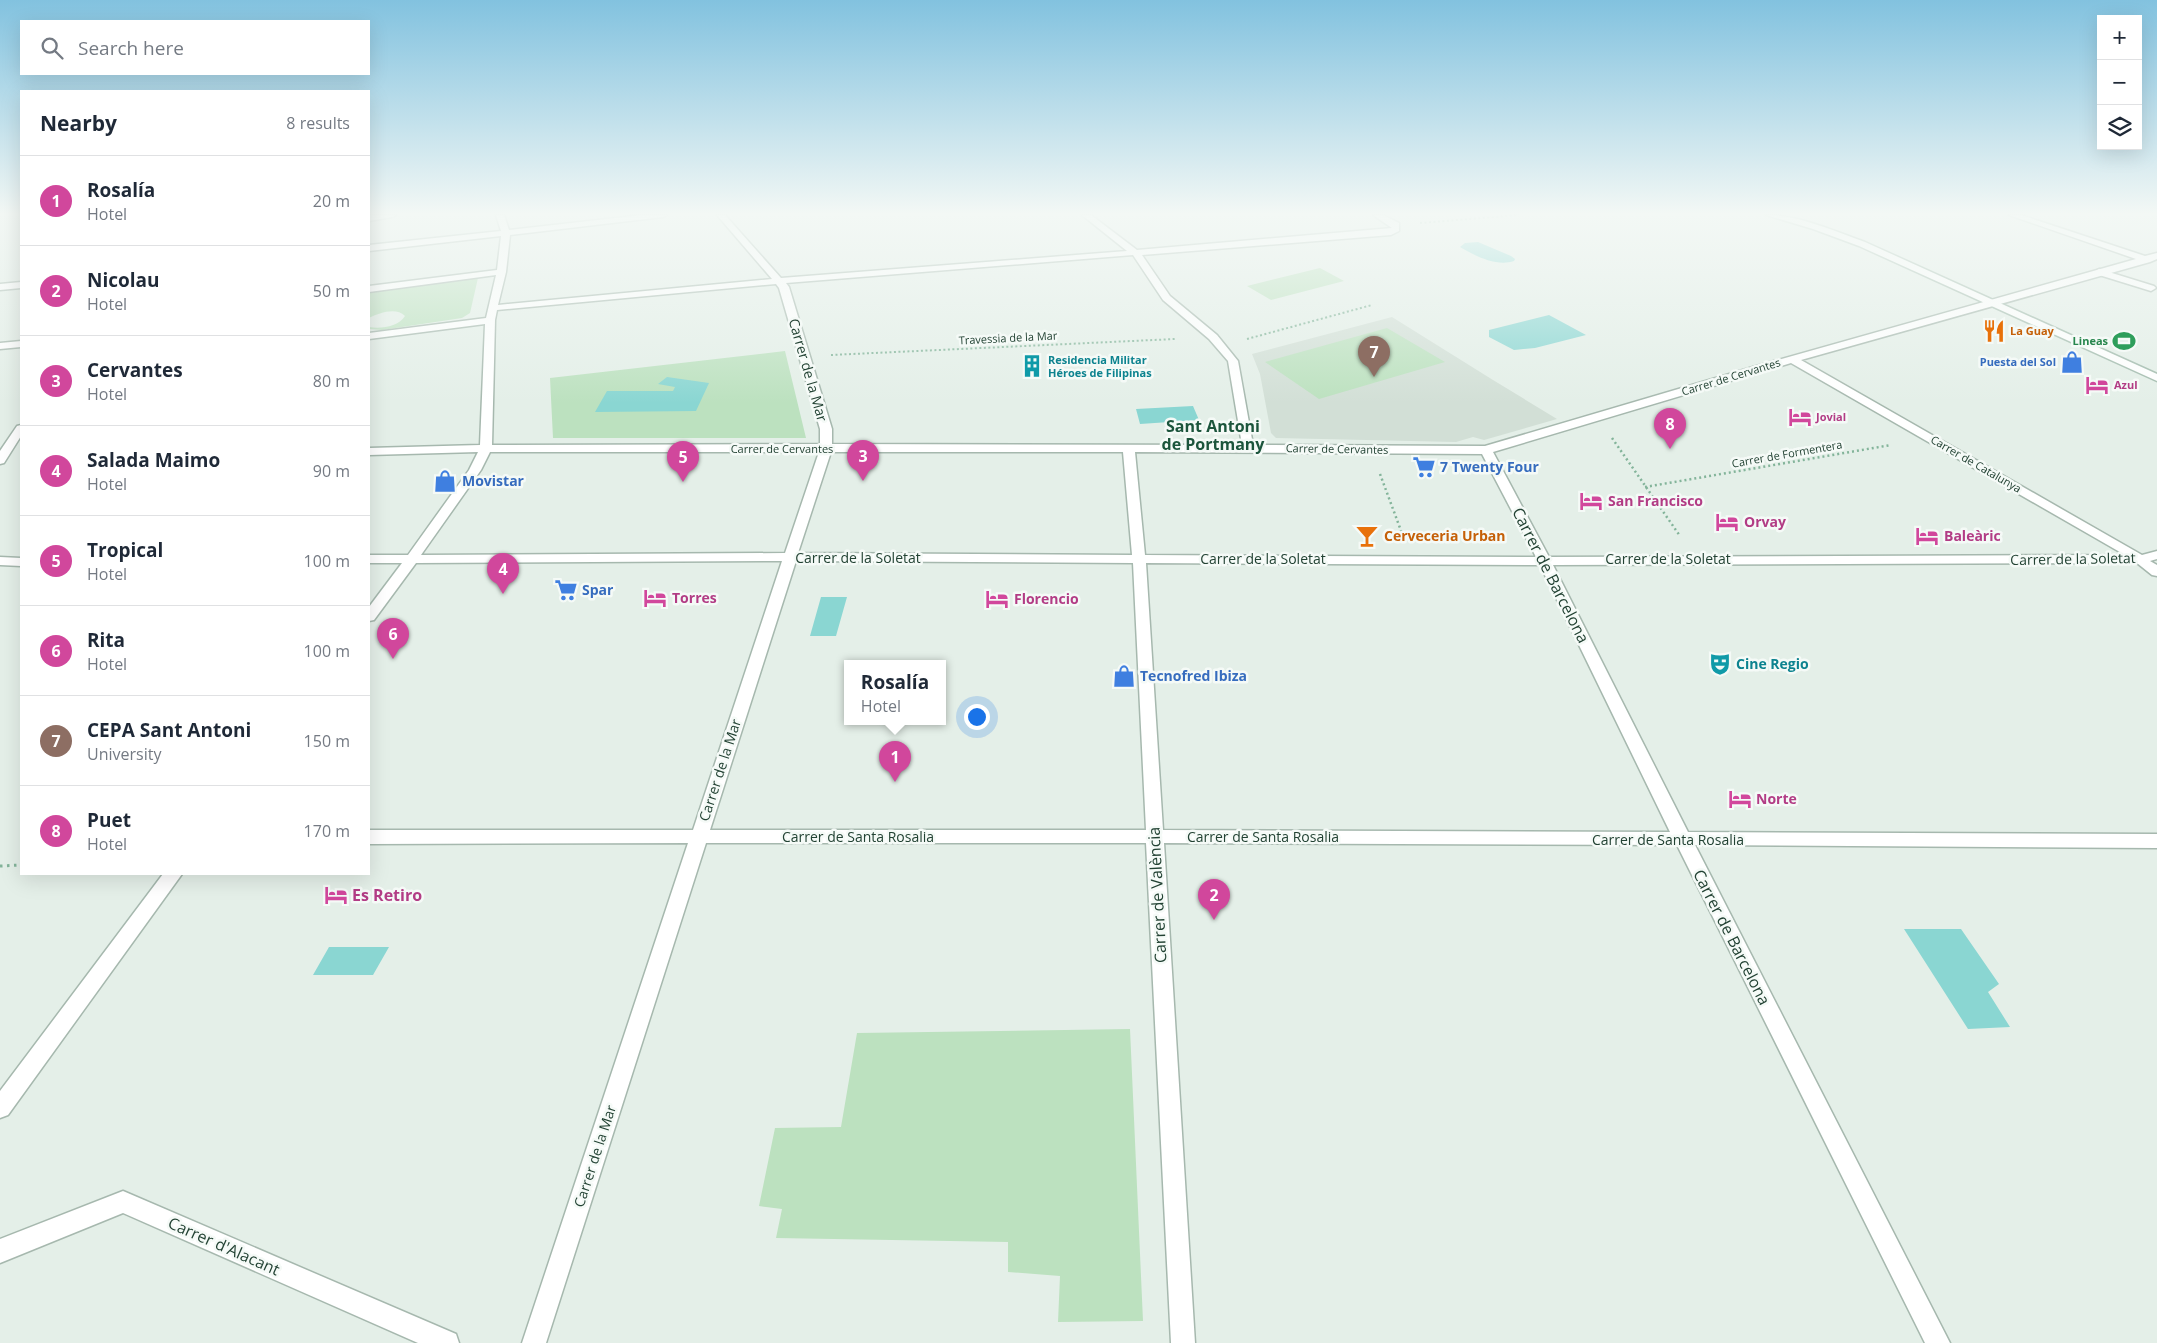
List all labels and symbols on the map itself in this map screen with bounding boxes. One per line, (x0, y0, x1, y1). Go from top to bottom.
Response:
street label: Carrer de la Mar (785, 316, 832, 424)
restaurant icon: La Guay (1981, 318, 2007, 344)
place label: La Guay (2010, 323, 2055, 338)
street label: Travessia de la Mar (958, 327, 1058, 348)
sports icon: Lineas (2111, 328, 2137, 354)
place label: Lineas (2073, 333, 2109, 348)
pin: 7 (1358, 336, 1390, 377)
shop icon: Puesta del Sol (2059, 349, 2085, 375)
place label: Residencia Militar Héroes de Filipinas (1048, 352, 1152, 380)
building icon: Residencia Militar Héroes de Filipinas (1019, 353, 1045, 379)
street label: Carrer de Cervantes (1680, 354, 1782, 399)
place label: Puesta del Sol (1980, 354, 2056, 369)
hotel icon: Azul (2084, 372, 2110, 398)
place label: Azul (2114, 377, 2138, 392)
hotel icon: Jovial (1787, 404, 1813, 430)
pin: 8 (1654, 408, 1686, 449)
place label: Jovial (1815, 409, 1846, 424)
district label: Sant Antoni de Portmany (1162, 415, 1265, 455)
street label: Carrer de Catalunya (1928, 431, 2024, 496)
street label: Carrer de Formentera (1730, 436, 1843, 471)
pin: 3 (847, 440, 879, 481)
street label: Carrer de Cervantes (1286, 440, 1388, 457)
pin: 5 (667, 441, 699, 482)
street label: Carrer de Cervantes (731, 441, 833, 456)
supermarket icon: 7 Twenty Four (1411, 454, 1437, 480)
place label: 7 Twenty Four (1440, 457, 1539, 476)
shop icon: Movistar (432, 468, 458, 494)
place label: Movistar (462, 471, 525, 490)
hotel icon: San Francisco (1578, 488, 1604, 514)
place label: San Francisco (1608, 491, 1703, 510)
street label: Carrer de Barcelona (1507, 503, 1595, 647)
hotel icon: Orvay (1714, 509, 1740, 535)
place label: Orvay (1744, 512, 1786, 531)
bar icon: Cerveceria Urban (1354, 523, 1380, 549)
hotel icon: Baleàric (1914, 523, 1940, 549)
place label: Cerveceria Urban (1384, 526, 1505, 545)
place label: Baleàric (1944, 526, 2001, 545)
street label: Carrer de la Soletat (795, 548, 921, 567)
street label: Carrer de la Soletat (2010, 548, 2136, 569)
street label: Carrer de la Soletat (1200, 549, 1326, 568)
street label: Carrer de la Soletat (1605, 549, 1731, 568)
pin: 4 (487, 553, 519, 594)
supermarket icon: Spar (553, 577, 579, 603)
place label: Spar (582, 580, 614, 599)
hotel icon: Torres (642, 585, 668, 611)
hotel icon: Florencio (984, 586, 1010, 612)
place label: Torres (672, 588, 717, 607)
place label: Florencio (1014, 589, 1079, 608)
pin: 6 (377, 618, 409, 659)
theatre icon: Cine Regio (1707, 651, 1733, 677)
place label: Cine Regio (1736, 654, 1809, 673)
shop icon: Tecnofred Ibiza (1111, 663, 1137, 689)
place label: Tecnofred Ibiza (1140, 666, 1247, 685)
your location (964, 704, 990, 730)
street label: Carrer de la Mar (694, 716, 745, 823)
pin: 1 (879, 741, 911, 782)
hotel icon: Norte (1727, 786, 1753, 812)
place label: Norte (1756, 789, 1797, 808)
street label: Carrer de València (1142, 826, 1172, 964)
street label: Carrer de Santa Rosalia (782, 827, 934, 846)
street label: Carrer de Santa Rosalia (1187, 827, 1339, 846)
street label: Carrer de Santa Rosalia (1592, 830, 1744, 849)
street label: Carrer de Barcelona (1688, 865, 1776, 1009)
pin: 2 (1198, 879, 1230, 920)
hotel icon: Es Retiro (323, 882, 349, 908)
place label: Es Retiro (352, 884, 422, 906)
street label: Carrer de la Mar (569, 1102, 620, 1209)
street label: Carrer d'Alacant (165, 1212, 284, 1281)

